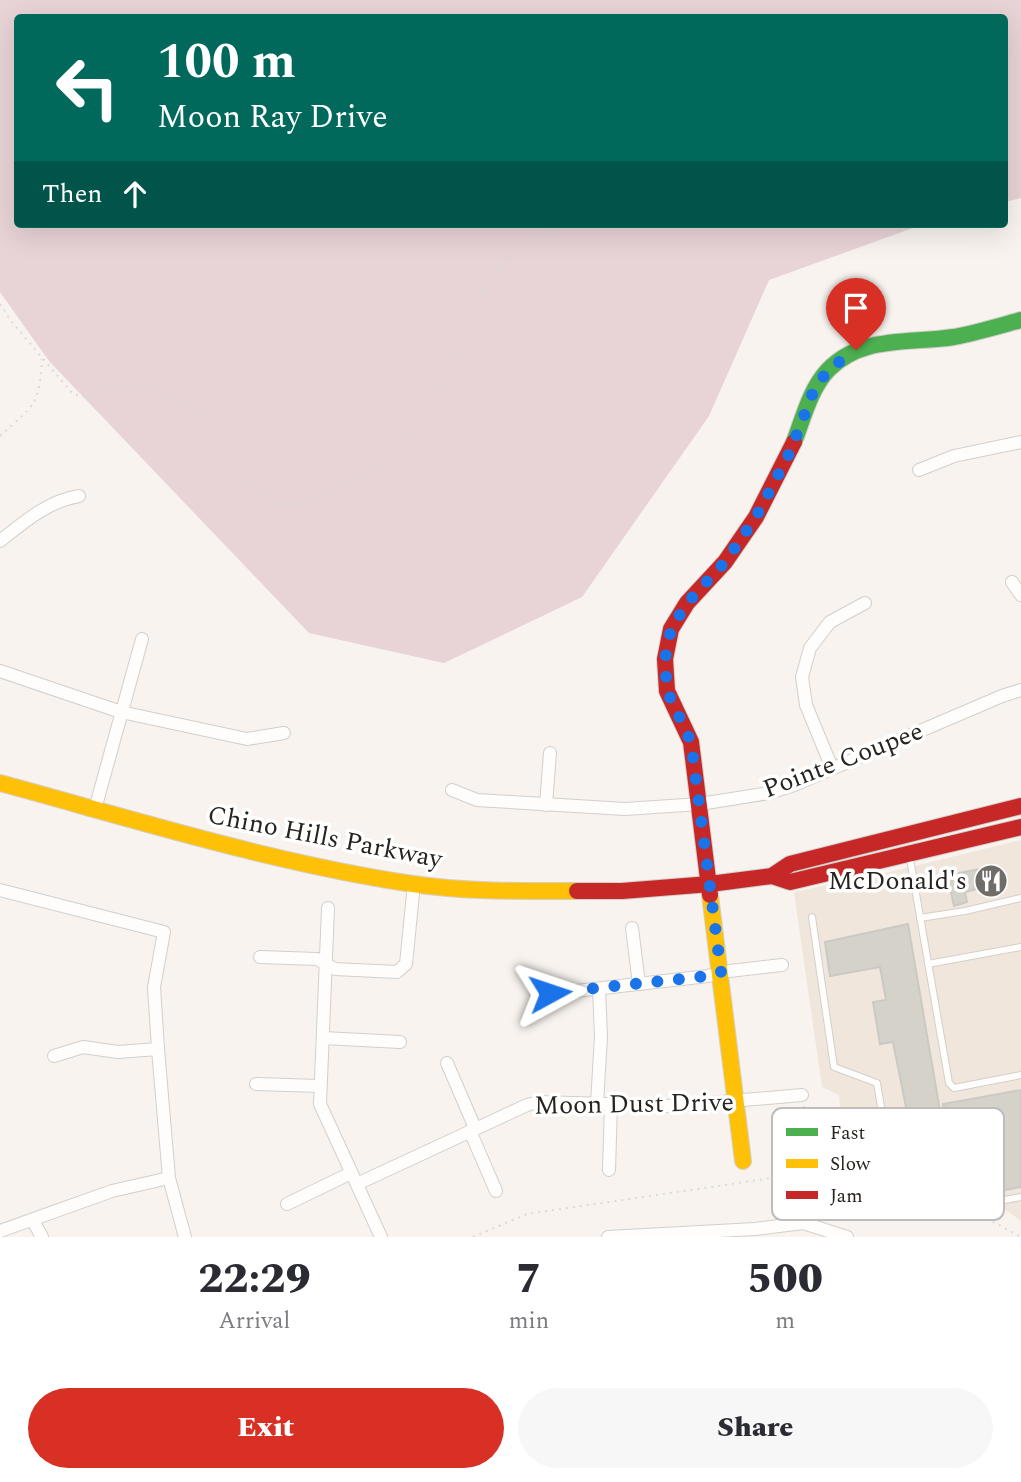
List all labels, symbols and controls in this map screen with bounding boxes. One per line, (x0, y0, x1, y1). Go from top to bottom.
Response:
text: 100 m (157, 25, 296, 100)
icon: left (42, 42, 133, 133)
text: Moon Ray Drive (157, 93, 388, 142)
text: Then (42, 174, 102, 214)
icon: ahead (116, 175, 154, 213)
pin (826, 278, 886, 350)
icon: arrive (837, 289, 875, 327)
street label: Pointe Coupee (757, 711, 929, 809)
street label: Chino Hills Parkway (204, 795, 447, 880)
place label: McDonald's (828, 861, 967, 901)
restaurant icon: McDonald's (972, 862, 1010, 900)
position arrow (513, 956, 587, 1030)
street label: Moon Dust Drive (534, 1082, 734, 1126)
legend (772, 1108, 1004, 1220)
text: Fast (830, 1119, 866, 1148)
text: Slow (830, 1150, 871, 1179)
text: Jam (830, 1182, 862, 1211)
text: 22:29 (198, 1248, 311, 1311)
text: 7 (516, 1248, 542, 1311)
text: 500 (747, 1248, 823, 1311)
text: Arrival (219, 1304, 290, 1339)
text: min (509, 1304, 549, 1339)
text: m (775, 1304, 795, 1339)
button: Exit (28, 1388, 504, 1468)
button: Share (518, 1388, 993, 1468)

